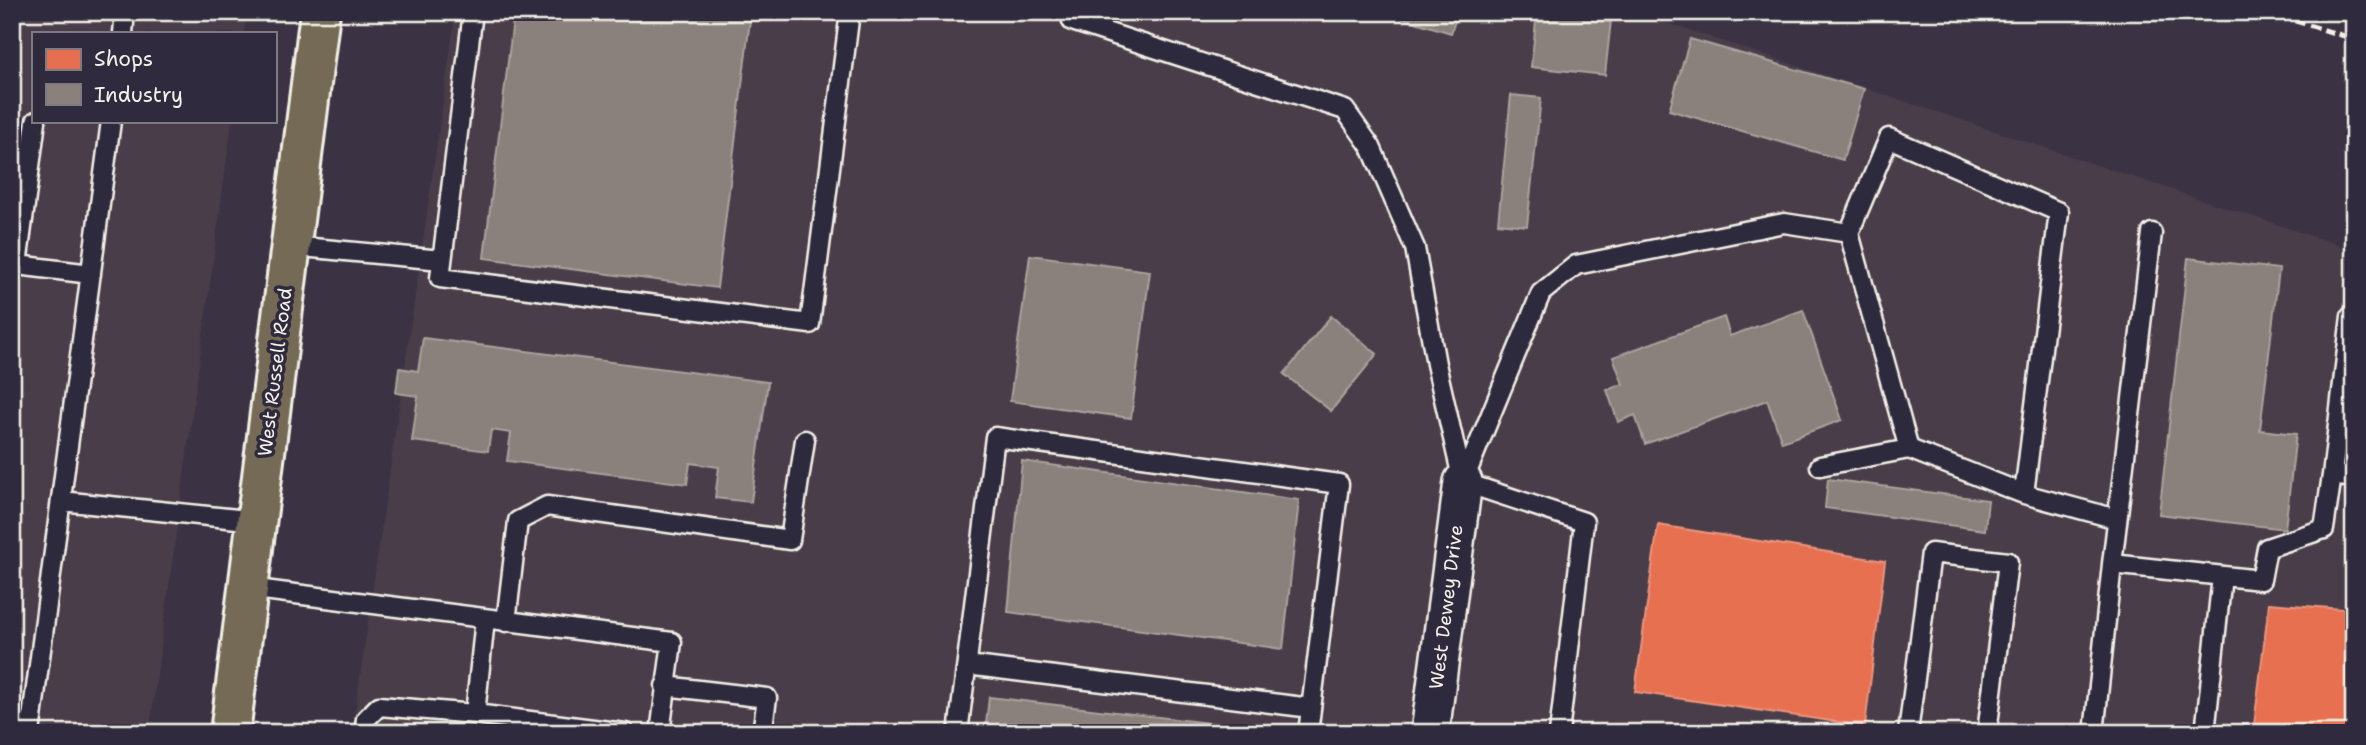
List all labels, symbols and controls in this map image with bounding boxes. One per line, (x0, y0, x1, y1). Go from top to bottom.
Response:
legend (32, 32, 276, 122)
text: Shops (94, 45, 153, 73)
text: Industry (94, 81, 183, 109)
street label: West Russell Road (252, 286, 298, 458)
street label: West Dewey Drive (1424, 523, 1468, 691)

